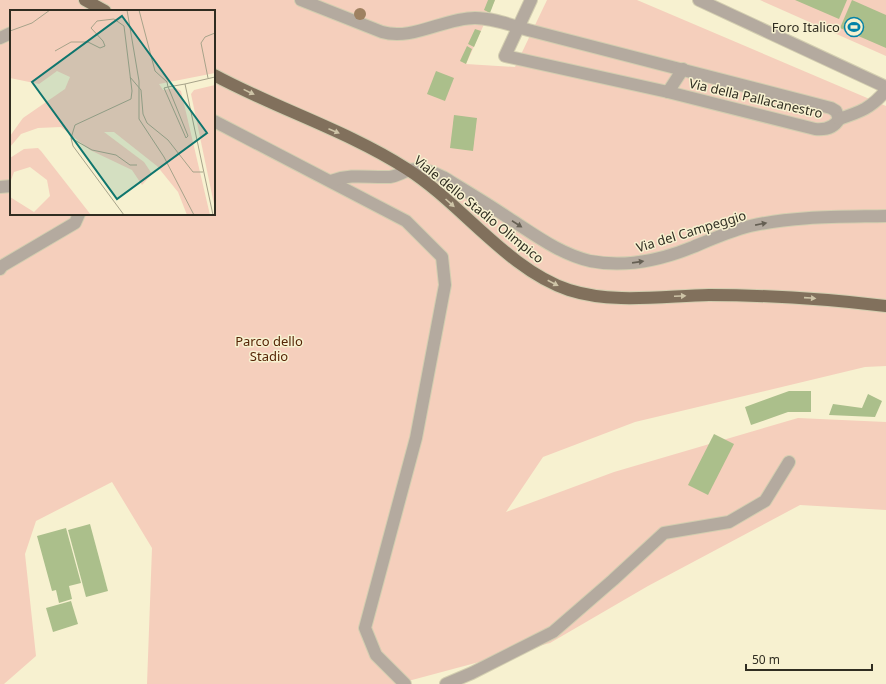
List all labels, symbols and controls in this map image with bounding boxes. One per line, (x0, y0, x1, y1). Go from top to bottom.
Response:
inset map (10, 10, 215, 215)
sports icon: Foro Italico (843, 16, 865, 38)
place label: Foro Italico (772, 18, 840, 36)
street label: Via della Pallacanestro (687, 74, 825, 122)
one-way arrow (243, 89, 254, 95)
one-way arrow (328, 128, 340, 134)
street label: Viale dello Stadio Olimpico (410, 151, 548, 267)
one-way arrow (445, 199, 456, 208)
street label: Via del Campeggio (634, 206, 748, 256)
one-way arrow (511, 220, 523, 227)
one-way arrow (755, 221, 768, 227)
one-way arrow (631, 259, 644, 265)
one-way arrow (547, 280, 558, 286)
one-way arrow (674, 293, 687, 299)
one-way arrow (804, 295, 816, 302)
park label: Parco dello Stadio (235, 332, 303, 365)
scale bar (746, 646, 872, 672)
text: 50 m (752, 651, 780, 668)

